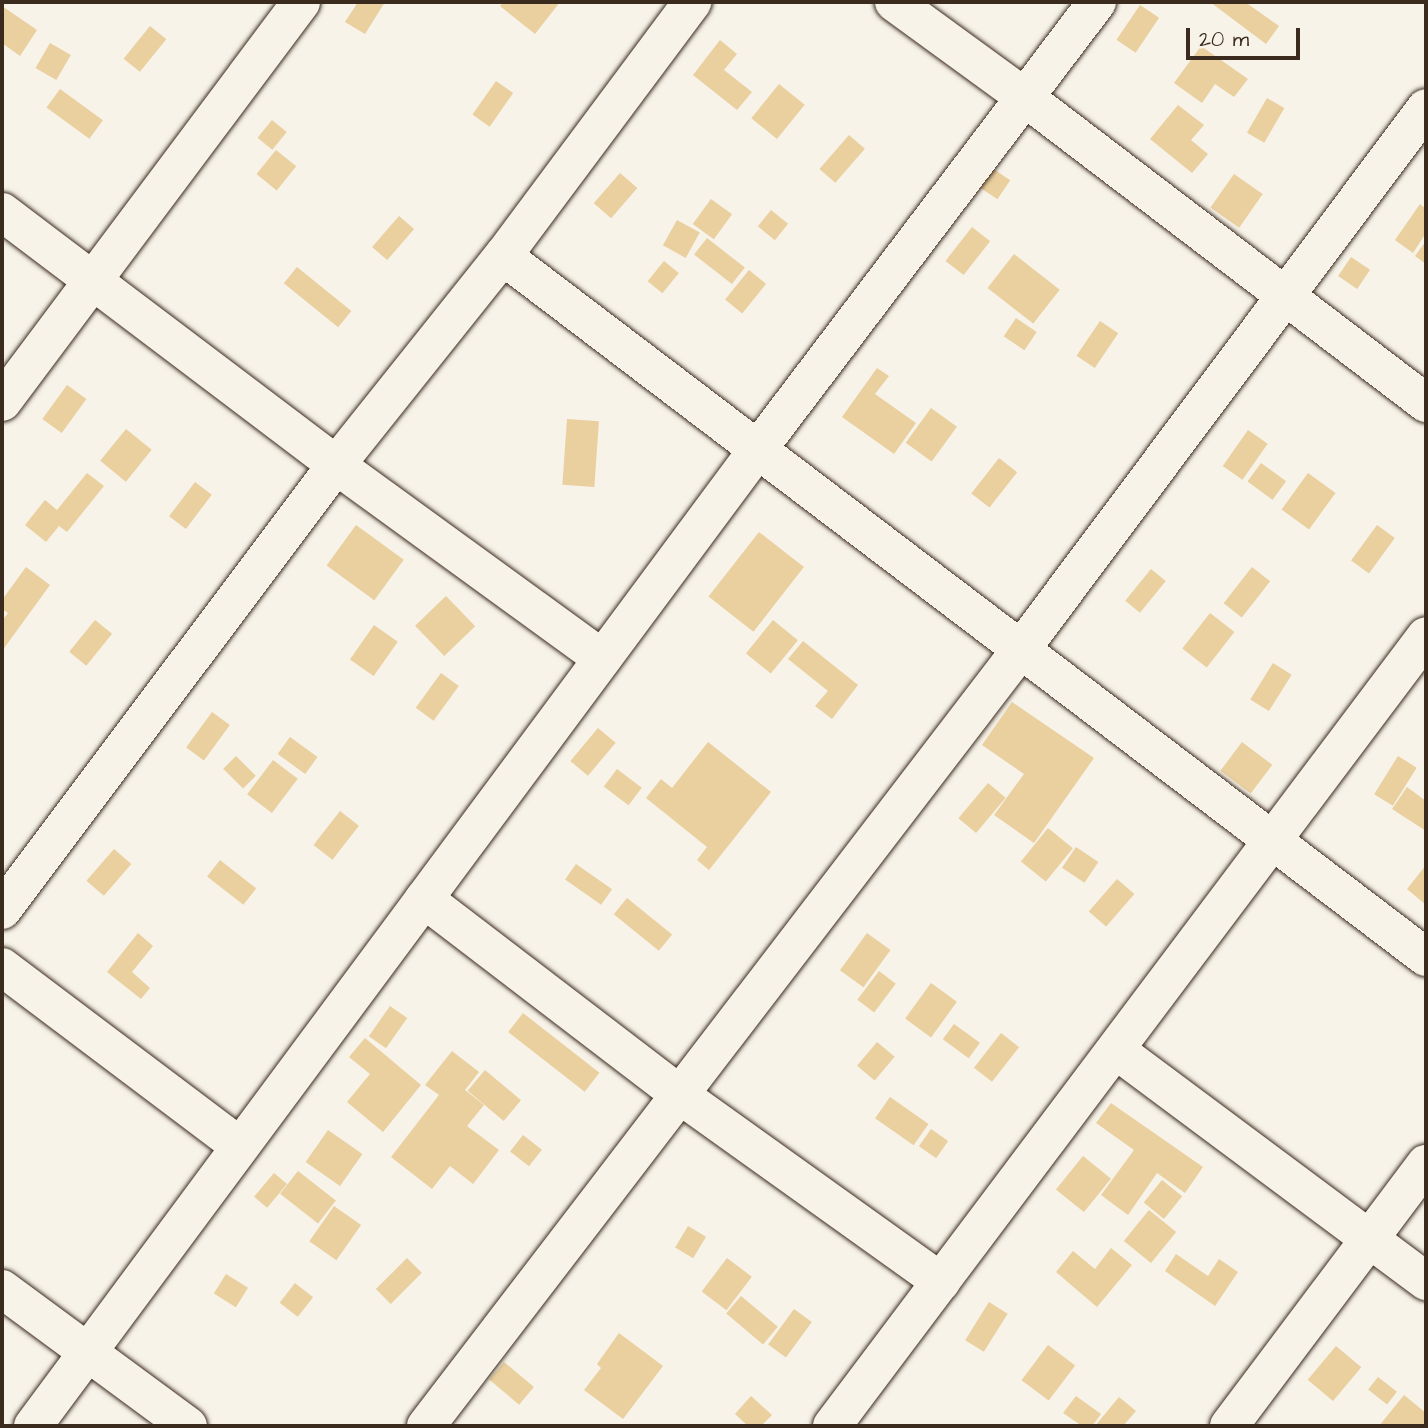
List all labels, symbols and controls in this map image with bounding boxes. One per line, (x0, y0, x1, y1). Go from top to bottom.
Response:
scale bar (1190, 14, 1304, 58)
text: 20 m (1199, 25, 1249, 54)

